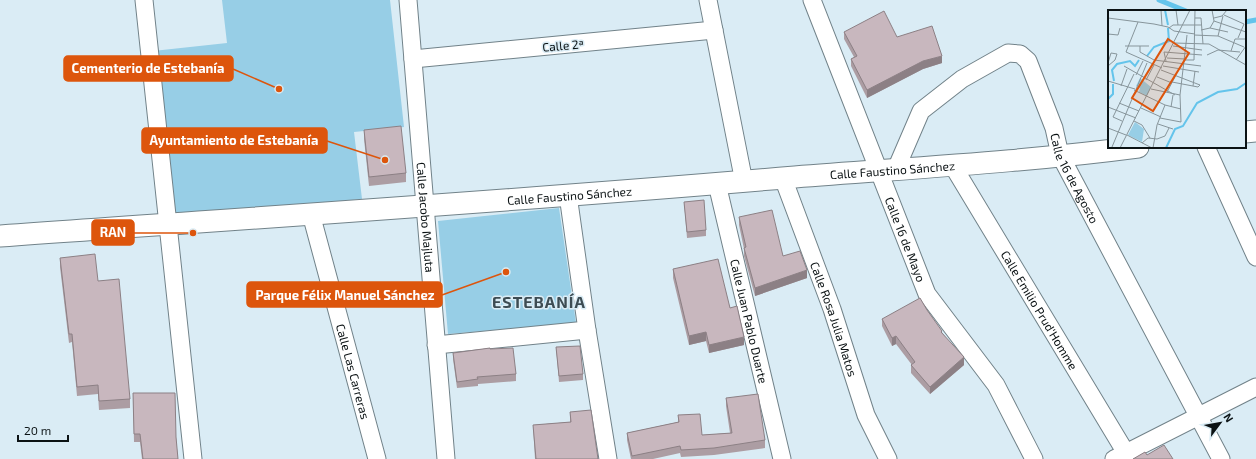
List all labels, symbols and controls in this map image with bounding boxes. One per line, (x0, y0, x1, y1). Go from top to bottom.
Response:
inset map (1108, 10, 1246, 148)
street label: Calle 2ª (542, 36, 584, 54)
callout: Cementerio de Estebanía (64, 56, 233, 81)
text: Cementerio de Estebanía (72, 60, 224, 76)
callout: Ayuntamiento de Estebanía (142, 128, 327, 153)
text: Ayuntamiento de Estebanía (150, 132, 318, 148)
street label: Calle 16 de Agosto (1048, 132, 1102, 226)
street label: Calle Faustino Sánchez (829, 158, 956, 181)
street label: Calle Jacobo Majluta (414, 161, 438, 273)
street label: Calle Faustino Sánchez (507, 183, 633, 207)
street label: Calle 16 de Mayo (883, 195, 929, 284)
callout: RAN (92, 220, 134, 245)
text: RAN (100, 224, 126, 240)
street label: Calle Emilio Prud'Homme (998, 248, 1081, 372)
street label: Calle Juan Pablo Duarte (728, 258, 771, 385)
street label: Calle Rosa Julia Matos (808, 260, 860, 378)
callout: Parque Félix Manuel Sánchez (247, 282, 442, 307)
text: Parque Félix Manuel Sánchez (255, 287, 435, 303)
district label: ESTEBANÍA (492, 292, 586, 311)
street label: Calle Las Carreras (334, 322, 373, 421)
north arrow (1200, 403, 1240, 443)
text: N (1221, 411, 1237, 424)
scale bar (18, 417, 68, 443)
text: 20 m (24, 423, 51, 437)

